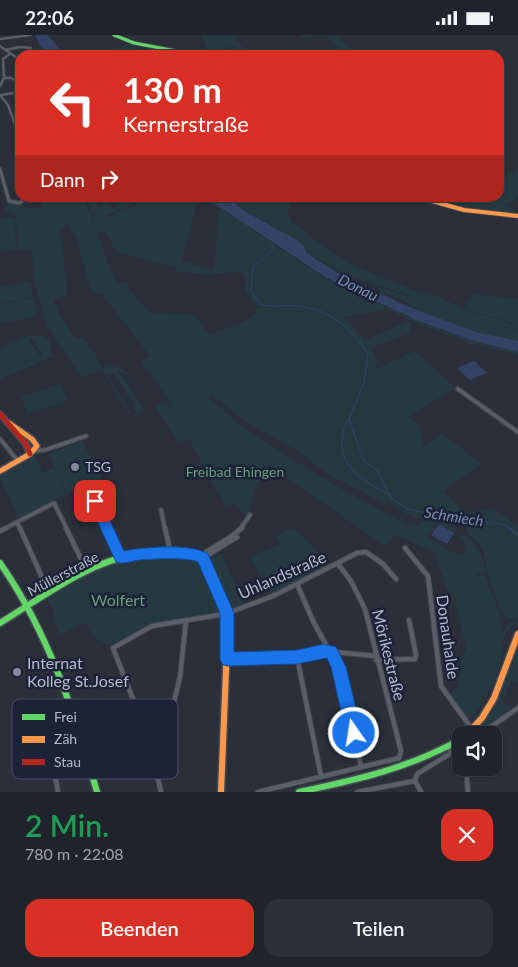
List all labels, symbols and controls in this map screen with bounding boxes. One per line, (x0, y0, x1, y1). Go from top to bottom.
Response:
text: 22:06 (25, 6, 74, 29)
text: 130 m (123, 68, 222, 110)
icon: left (40, 70, 105, 135)
text: Kernerstraße (123, 110, 249, 137)
icon: right (95, 165, 123, 193)
text: Dann (40, 168, 85, 191)
water label: Donau (336, 270, 381, 304)
place label: TSG (85, 458, 111, 475)
marker: TSG (69, 461, 81, 473)
park label: Freibad Ehingen (186, 463, 284, 480)
pin (74, 480, 116, 522)
icon: arrive (81, 487, 109, 515)
water label: Schmiech (423, 502, 485, 530)
street label: Uhlandstraße (235, 547, 329, 602)
street label: Müllerstraße (24, 548, 101, 599)
park label: Wolfert (91, 590, 145, 609)
street label: Donauhalde (433, 594, 464, 680)
street label: Mörikestraße (369, 607, 410, 703)
place label: Internat Kolleg St.Josef (27, 653, 129, 690)
marker: Internat Kolleg St.Josef (11, 666, 23, 678)
legend (12, 699, 178, 779)
position arrow (327, 706, 379, 758)
text: Frei (54, 708, 77, 725)
map controls (452, 726, 502, 776)
button: sound (452, 726, 502, 776)
text: Zäh (54, 730, 77, 747)
text: Stau (54, 753, 81, 770)
text: 2 Min. (25, 807, 109, 843)
button: close (441, 809, 493, 861)
text: 780 m · 22:08 (25, 844, 124, 863)
button: Beenden (25, 899, 254, 957)
button: Teilen (264, 899, 493, 957)

